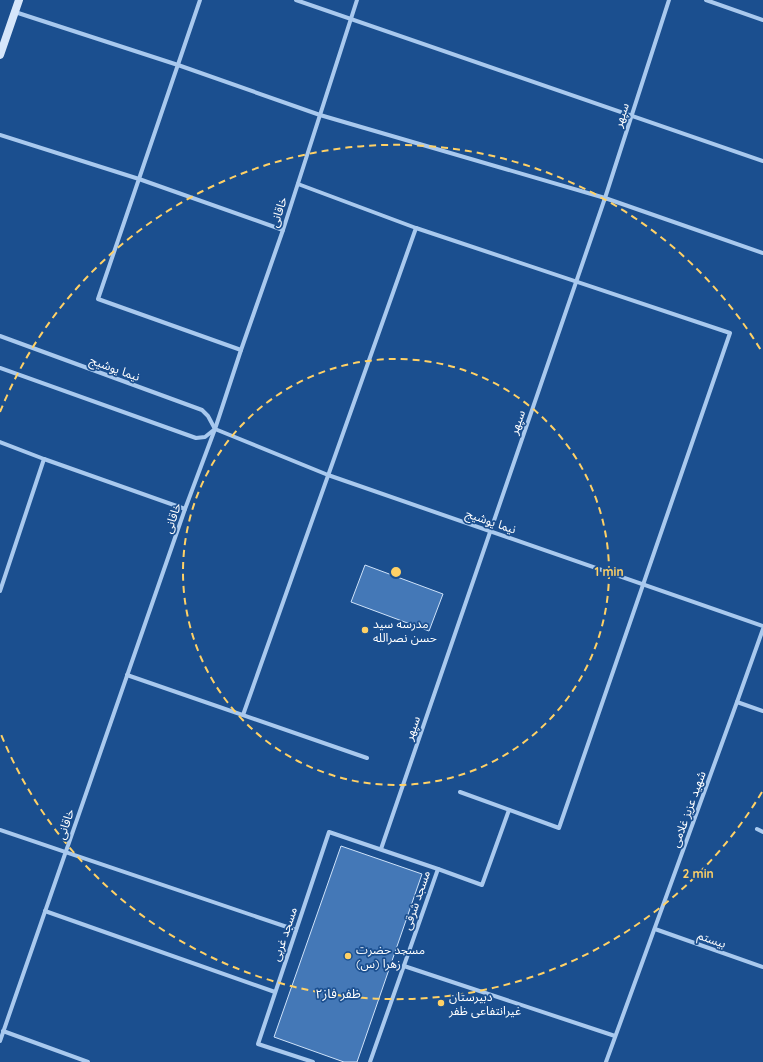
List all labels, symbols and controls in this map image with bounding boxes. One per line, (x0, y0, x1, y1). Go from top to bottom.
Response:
street label: سپهر (610, 101, 633, 130)
street label: خاقانی (266, 195, 290, 229)
street label: نیما یوشیج (87, 352, 142, 386)
street label: سپهر (506, 408, 529, 437)
street label: خاقانی (160, 501, 184, 535)
street label: نیما یوشیج (463, 505, 518, 539)
text: 1 min (594, 564, 624, 579)
centre of rings (389, 565, 403, 579)
place label: مدرسه سید حسن نصرالله (373, 616, 437, 645)
marker: مدرسه سید حسن نصرالله (360, 625, 370, 635)
street label: سپهر (401, 714, 424, 743)
street label: شهید عزیز غلامی (667, 769, 709, 849)
street label: خاقانی (53, 807, 77, 841)
text: 2 min (682, 866, 714, 881)
street label: مسجد شرقی (399, 868, 433, 932)
street label: مسجد غربی (268, 905, 300, 963)
street label: بیستم (695, 927, 728, 953)
place label: مسجد حضرت زهرا (س) (356, 942, 425, 971)
marker: مسجد حضرت زهرا (س) (343, 951, 353, 961)
district label: ظفر فاز۲ (315, 985, 361, 1001)
place label: دبیرستان غیرانتفاعی ظفر (448, 989, 521, 1018)
marker: دبیرستان غیرانتفاعی ظفر (436, 998, 446, 1008)

